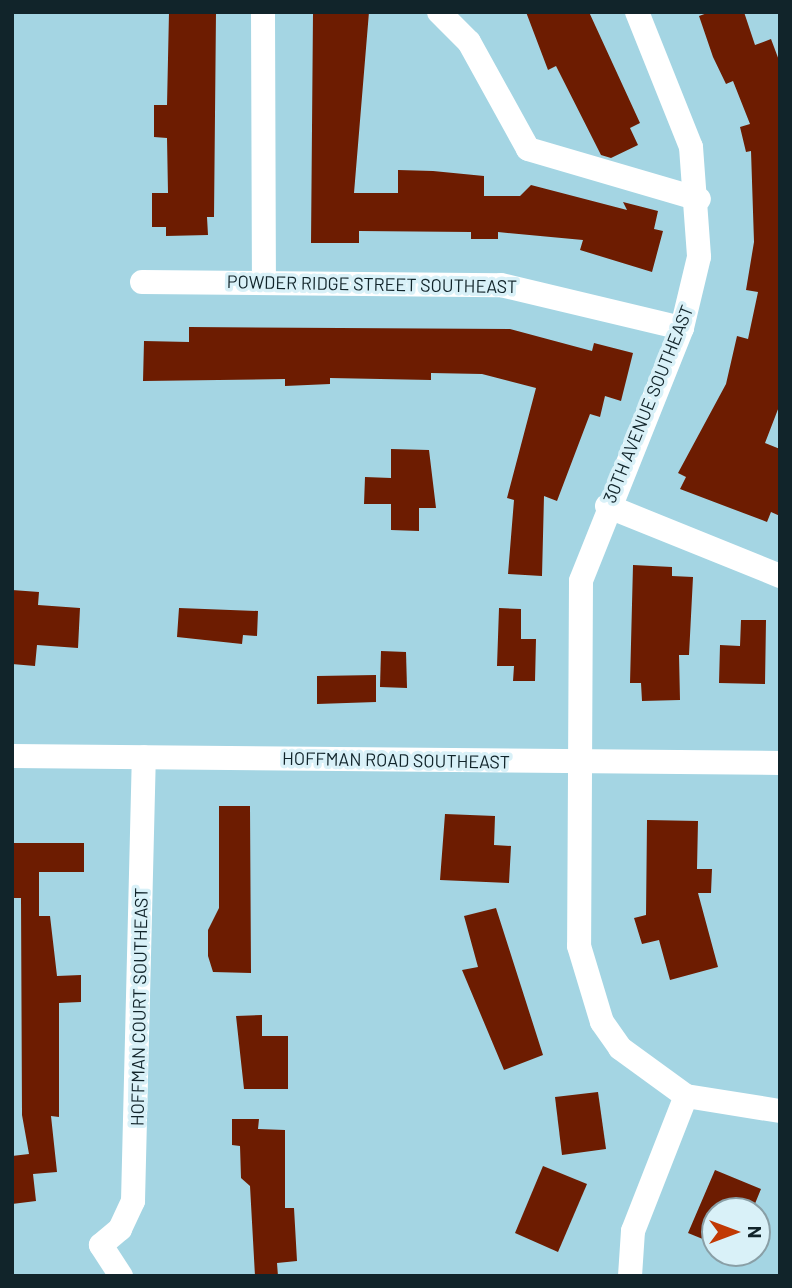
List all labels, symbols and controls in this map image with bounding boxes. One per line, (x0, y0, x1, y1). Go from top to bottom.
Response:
street label: POWDER RIDGE STREET SOUTHEAST (227, 271, 517, 297)
street label: 30TH AVENUE SOUTHEAST (598, 302, 698, 506)
street label: HOFFMAN ROAD SOUTHEAST (282, 747, 510, 773)
street label: HOFFMAN COURT SOUTHEAST (126, 888, 152, 1126)
north arrow (701, 1197, 771, 1267)
text: N (744, 1226, 767, 1238)

